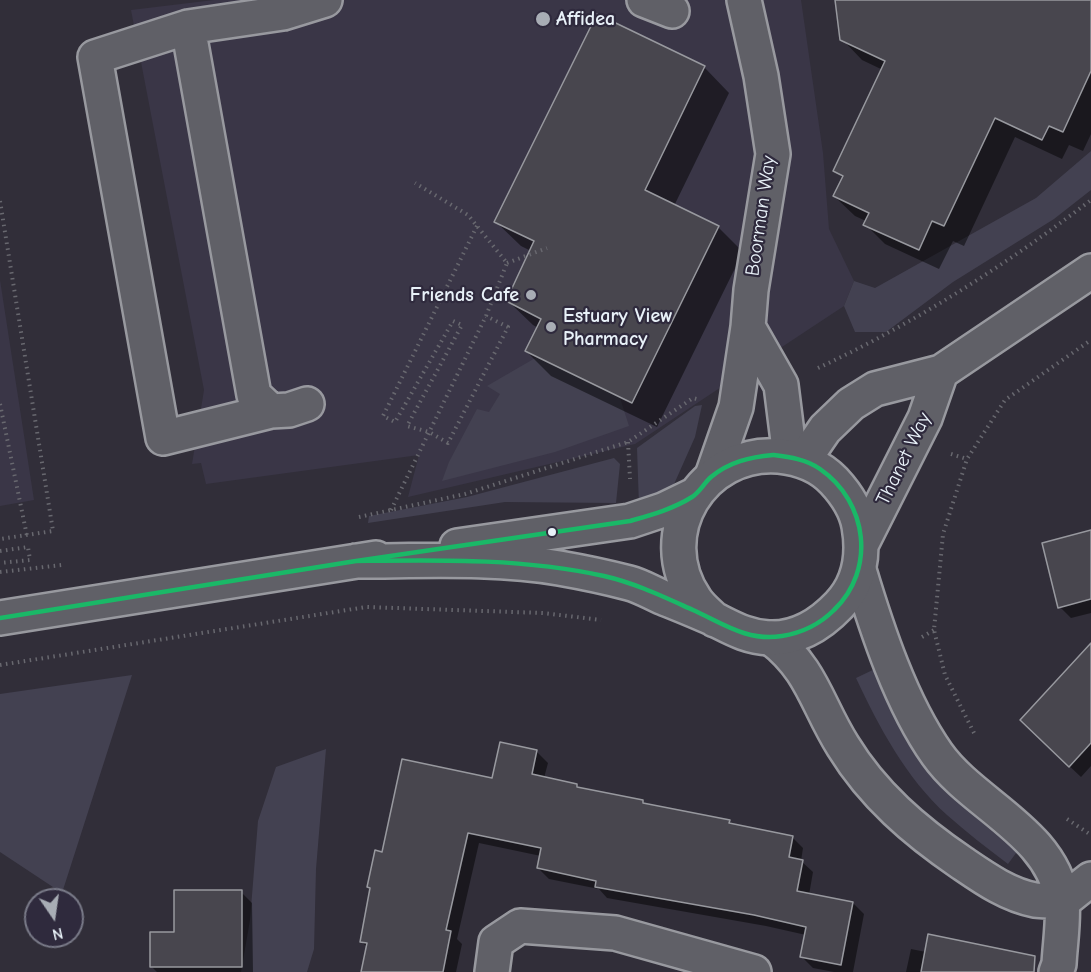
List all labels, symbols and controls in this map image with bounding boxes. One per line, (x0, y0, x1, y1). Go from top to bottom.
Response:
place label: Affidea (556, 7, 615, 31)
marker: Affidea (534, 10, 552, 28)
street label: Boorman Way (741, 154, 781, 278)
place label: Friends Cafe (410, 283, 519, 307)
marker: Friends Cafe (524, 288, 538, 302)
place label: Estuary View Pharmacy (563, 304, 673, 351)
marker: Estuary View Pharmacy (544, 320, 558, 334)
street label: Thanet Way (871, 409, 937, 509)
unlabelled marker (546, 526, 558, 538)
north arrow (24, 888, 84, 948)
text: N (50, 924, 65, 944)

